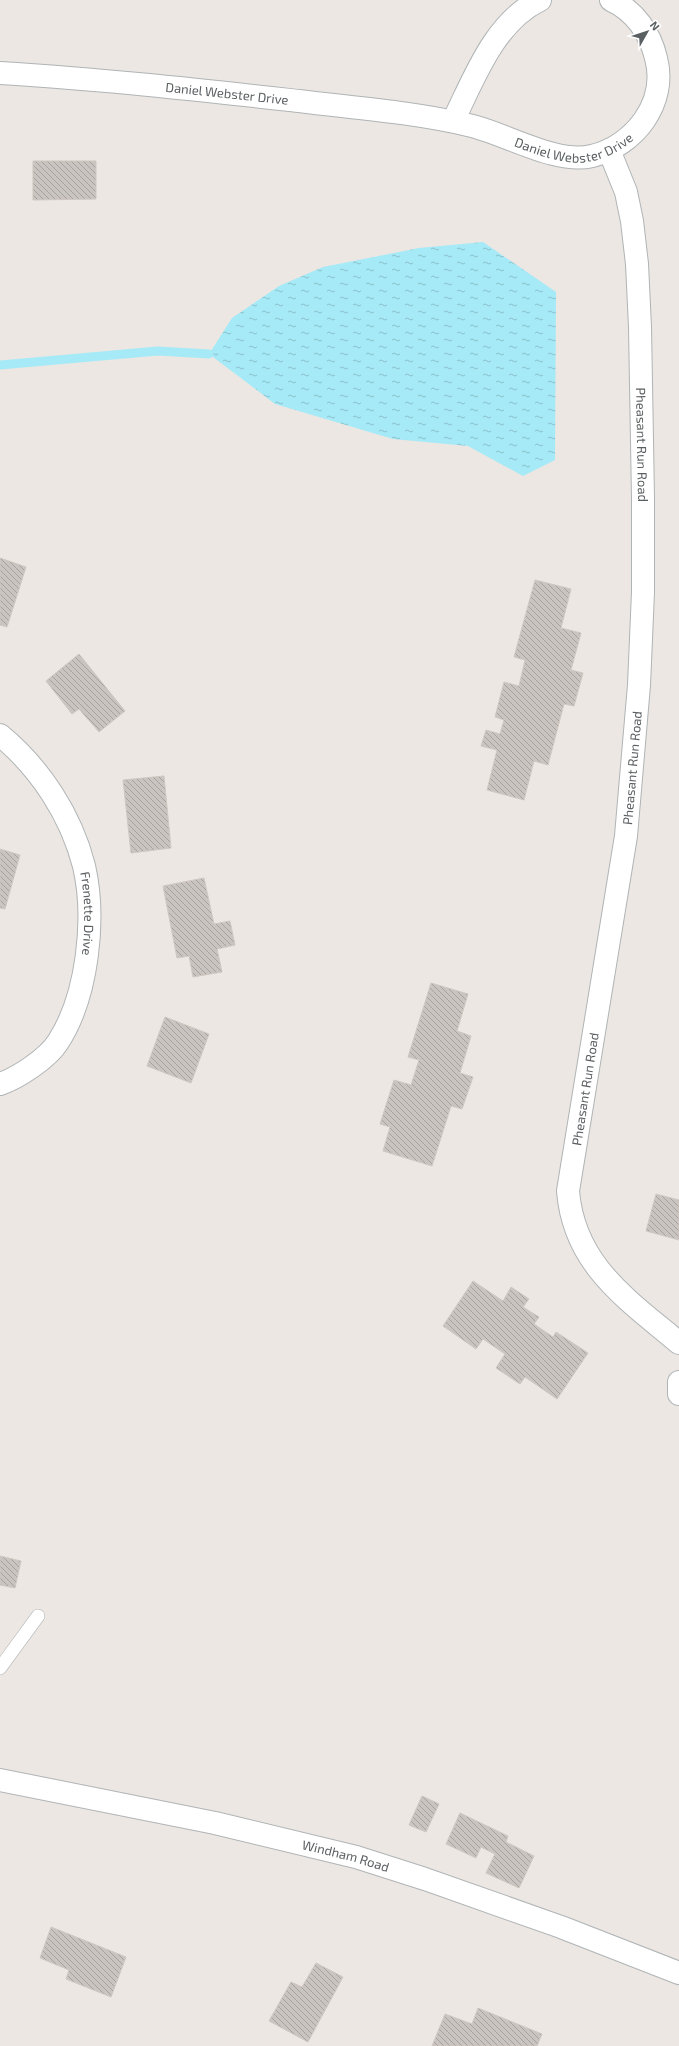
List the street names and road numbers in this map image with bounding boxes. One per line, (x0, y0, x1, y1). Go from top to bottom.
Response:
street label: Daniel Webster Drive (165, 79, 289, 108)
street label: Daniel Webster Drive (511, 123, 635, 145)
street label: Pheasant Run Road (633, 387, 651, 502)
street label: Pheasant Run Road (619, 710, 645, 826)
street label: Frenette Drive (77, 870, 97, 956)
street label: Pheasant Run Road (568, 1031, 602, 1147)
street label: Windham Road (301, 1836, 391, 1875)

